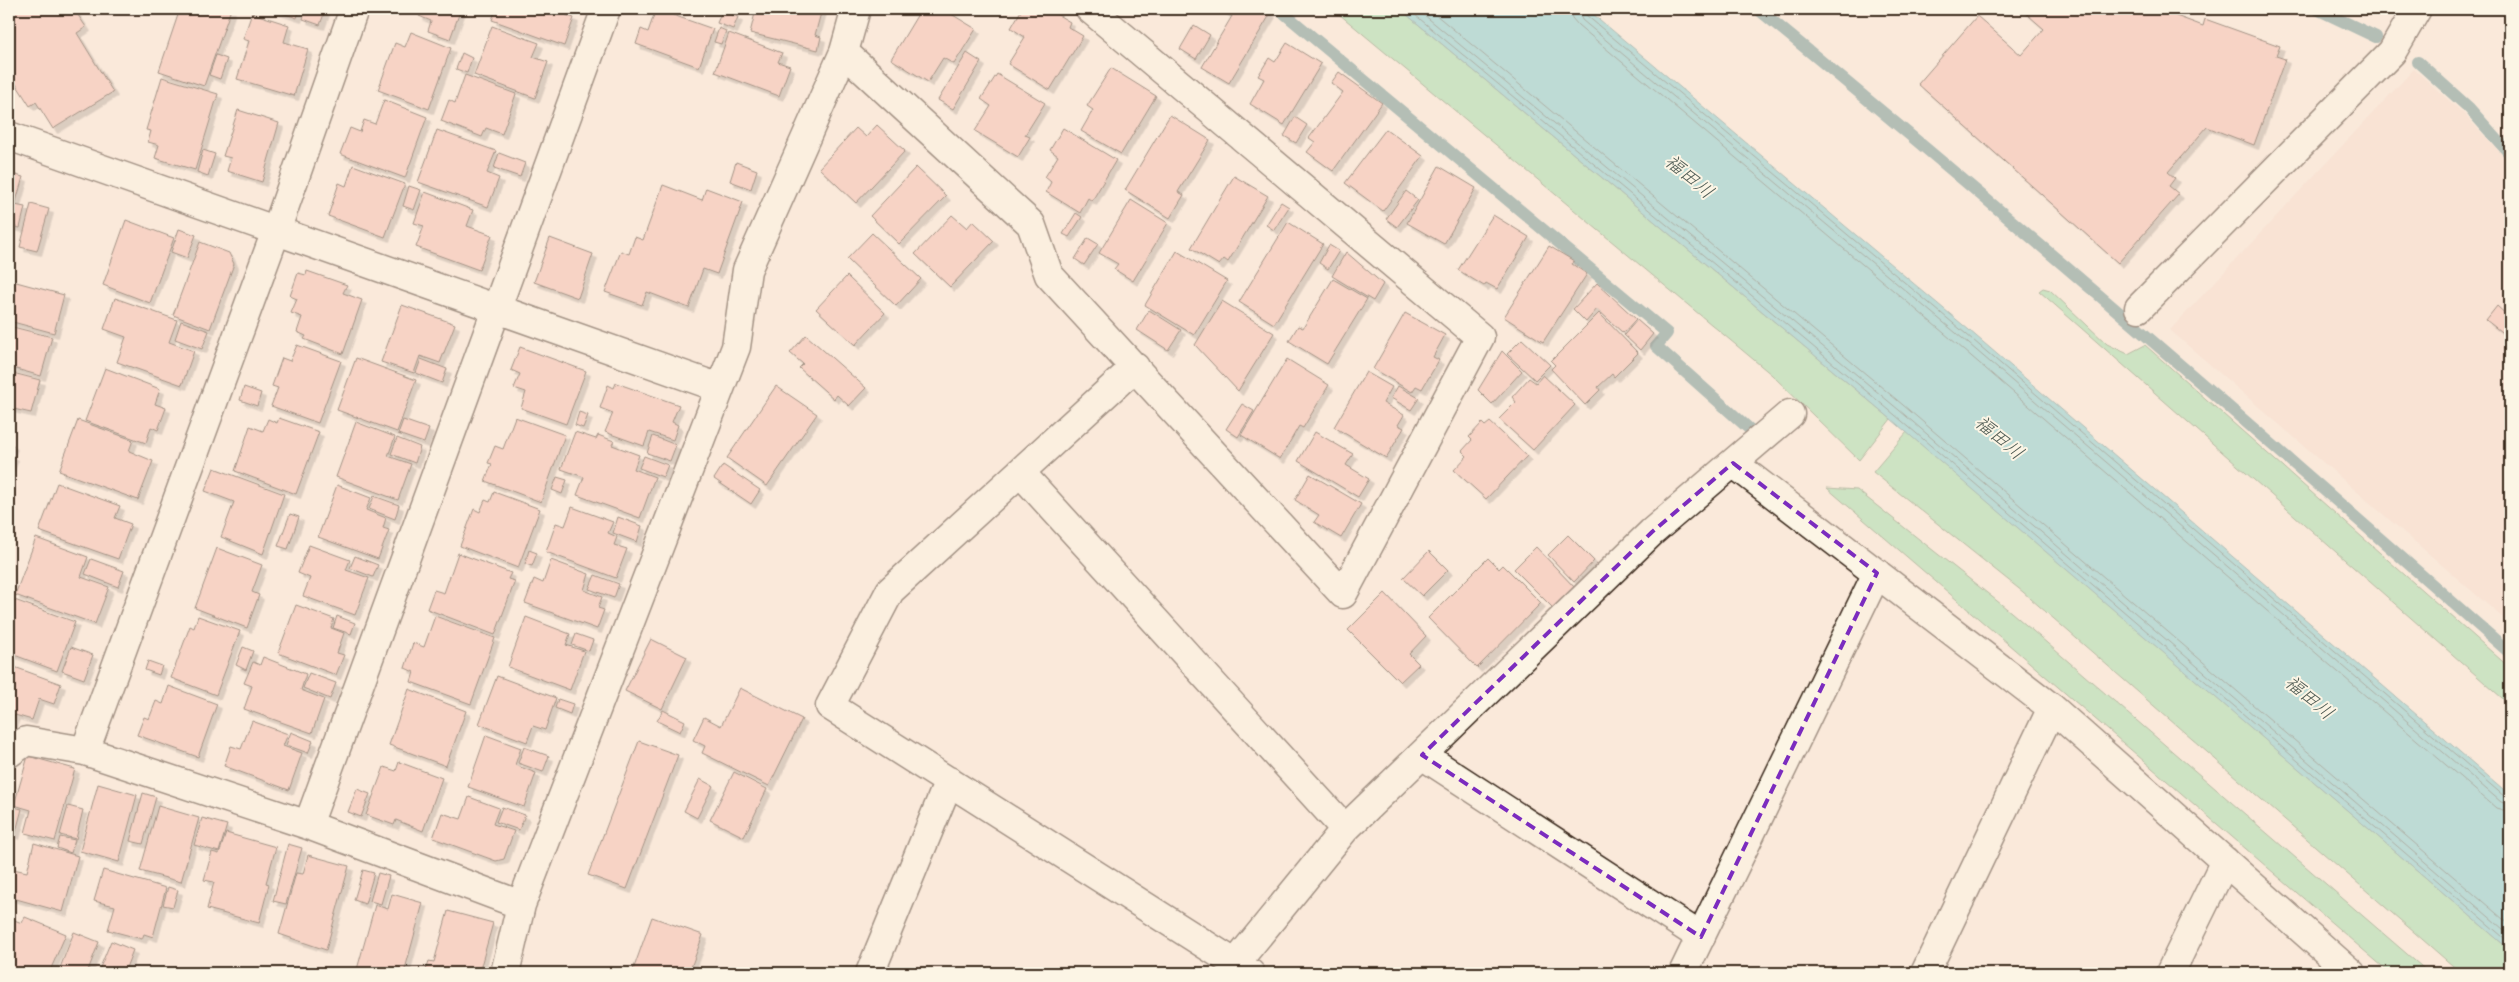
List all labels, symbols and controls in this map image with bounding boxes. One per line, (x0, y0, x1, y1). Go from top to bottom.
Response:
water label: 福田川 (1660, 148, 1720, 204)
water label: 福田川 (1970, 409, 2030, 465)
water label: 福田川 (2280, 669, 2340, 725)

